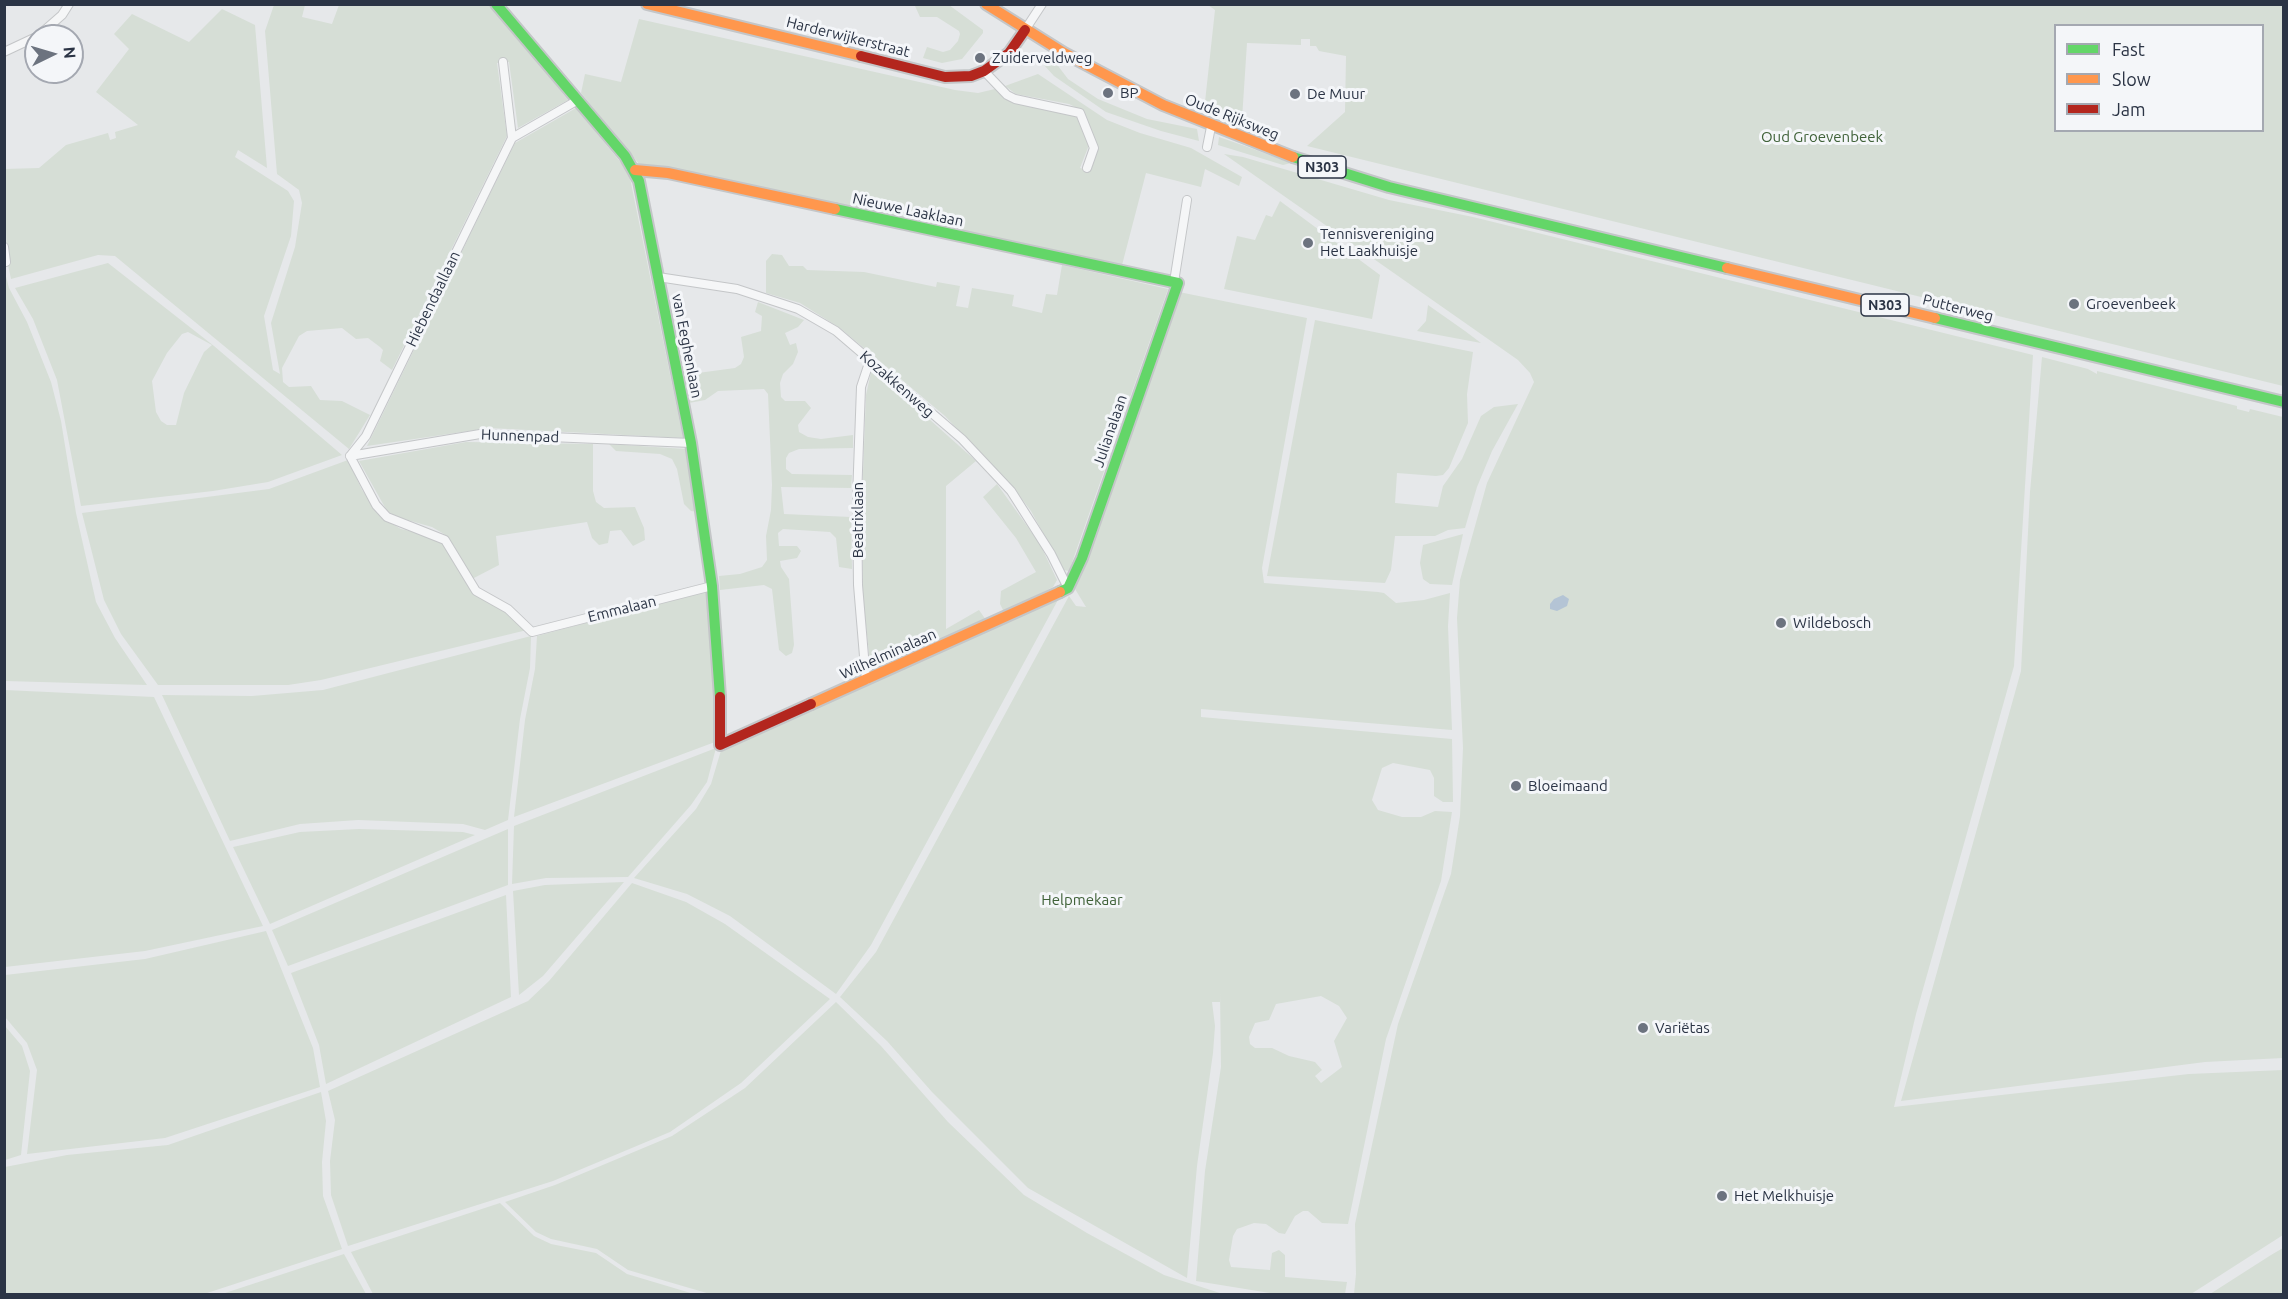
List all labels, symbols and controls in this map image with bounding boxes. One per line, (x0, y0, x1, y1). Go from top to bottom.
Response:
street label: Harderwijkerstraat (784, 13, 912, 61)
north arrow (24, 24, 84, 84)
legend (2054, 24, 2264, 132)
text: Fast (2112, 39, 2145, 59)
text: N (60, 46, 79, 59)
place label: Zuiderveldweg (992, 49, 1092, 67)
marker: Zuiderveldweg (973, 51, 987, 65)
text: Slow (2112, 69, 2151, 89)
place label: BP (1120, 84, 1138, 102)
place label: De Muur (1307, 85, 1365, 103)
marker: BP (1101, 86, 1115, 100)
marker: De Muur (1288, 87, 1302, 101)
street label: Oude Rijksweg (1182, 90, 1282, 144)
text: Jam (2112, 99, 2146, 119)
park label: Oud Groevenbeek (1761, 128, 1883, 146)
road number: N303 (1298, 156, 1346, 178)
street label: Nieuwe Laaklaan (851, 189, 965, 231)
place label: Tennisvereniging Het Laakhuisje (1320, 225, 1434, 260)
marker: Tennisvereniging Het Laakhuisje (1301, 236, 1315, 250)
street label: Hiebendaallaan (402, 248, 464, 350)
street label: Putterweg (1921, 291, 1995, 325)
street label: van Eeghenlaan (668, 292, 706, 400)
road number: N303 (1861, 294, 1909, 316)
place label: Groevenbeek (2086, 295, 2176, 313)
marker: Groevenbeek (2067, 297, 2081, 311)
street label: Kozakkenweg (856, 347, 938, 421)
street label: Julianalaan (1089, 392, 1131, 470)
street label: Hunnenpad (481, 426, 559, 446)
street label: Beatrixlaan (849, 482, 867, 558)
street label: Emmalaan (586, 592, 658, 626)
place label: Wildebosch (1793, 614, 1871, 632)
marker: Wildebosch (1774, 616, 1788, 630)
street label: Wilhelminalaan (837, 625, 939, 683)
place label: Bloeimaand (1528, 777, 1608, 795)
marker: Bloeimaand (1509, 779, 1523, 793)
park label: Helpmekaar (1041, 891, 1123, 909)
place label: Variëtas (1655, 1019, 1710, 1037)
marker: Variëtas (1636, 1021, 1650, 1035)
place label: Het Melkhuisje (1734, 1187, 1834, 1205)
marker: Het Melkhuisje (1715, 1189, 1729, 1203)

